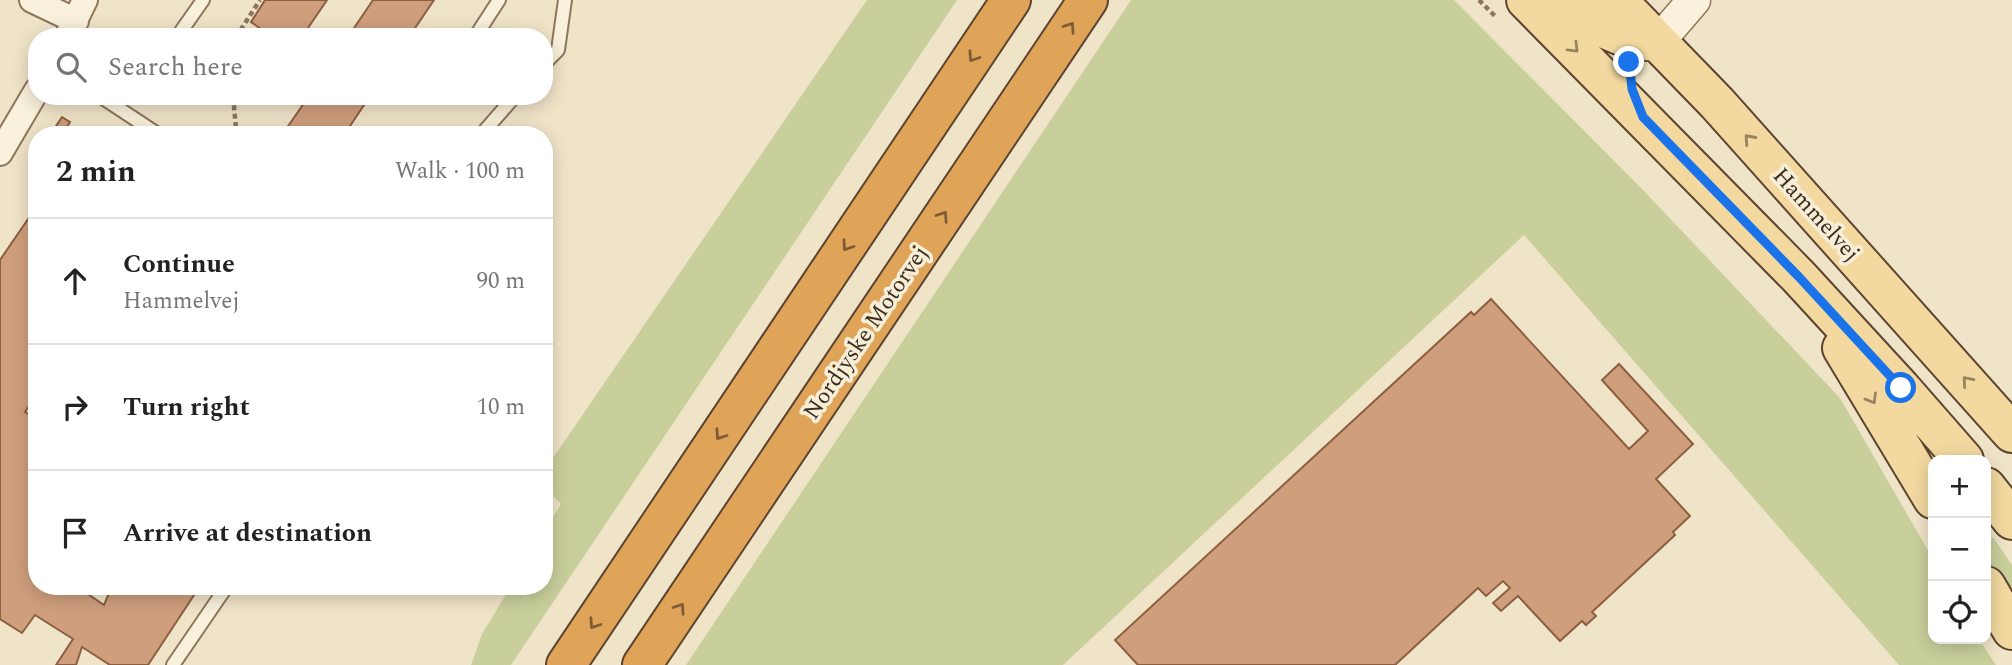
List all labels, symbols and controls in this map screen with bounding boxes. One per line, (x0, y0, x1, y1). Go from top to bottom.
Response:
one-way arrow (1062, 22, 1074, 35)
search box (28, 28, 553, 105)
one-way arrow (1566, 40, 1579, 53)
route end (1613, 46, 1644, 77)
text: Search here (108, 47, 243, 87)
icon: search (52, 48, 90, 86)
one-way arrow (969, 49, 981, 62)
one-way arrow (1745, 134, 1758, 147)
text: 2 min (56, 149, 136, 195)
text: Walk · 100 m (395, 154, 525, 189)
street label: Hammelvej (1764, 160, 1868, 270)
one-way arrow (935, 211, 947, 224)
one-way arrow (843, 238, 855, 251)
street label: Nordjyske Motorvej (795, 239, 938, 427)
text: Continue (123, 244, 235, 284)
icon: ahead (56, 262, 94, 300)
text: 90 m (476, 264, 525, 299)
text: Hammelvej (123, 284, 240, 319)
route start (1885, 372, 1916, 403)
one-way arrow (1963, 377, 1975, 390)
text: Turn right (123, 387, 250, 427)
icon: right (56, 388, 94, 426)
text: 10 m (476, 390, 525, 425)
one-way arrow (1864, 391, 1877, 404)
one-way arrow (716, 427, 728, 440)
map controls (1928, 455, 1991, 644)
button: + (1928, 455, 1991, 518)
text: Arrive at destination (123, 513, 372, 553)
icon: arrive (56, 514, 94, 552)
button: − (1928, 518, 1991, 581)
button: locate (1928, 581, 1991, 644)
one-way arrow (672, 603, 684, 616)
one-way arrow (590, 616, 602, 629)

